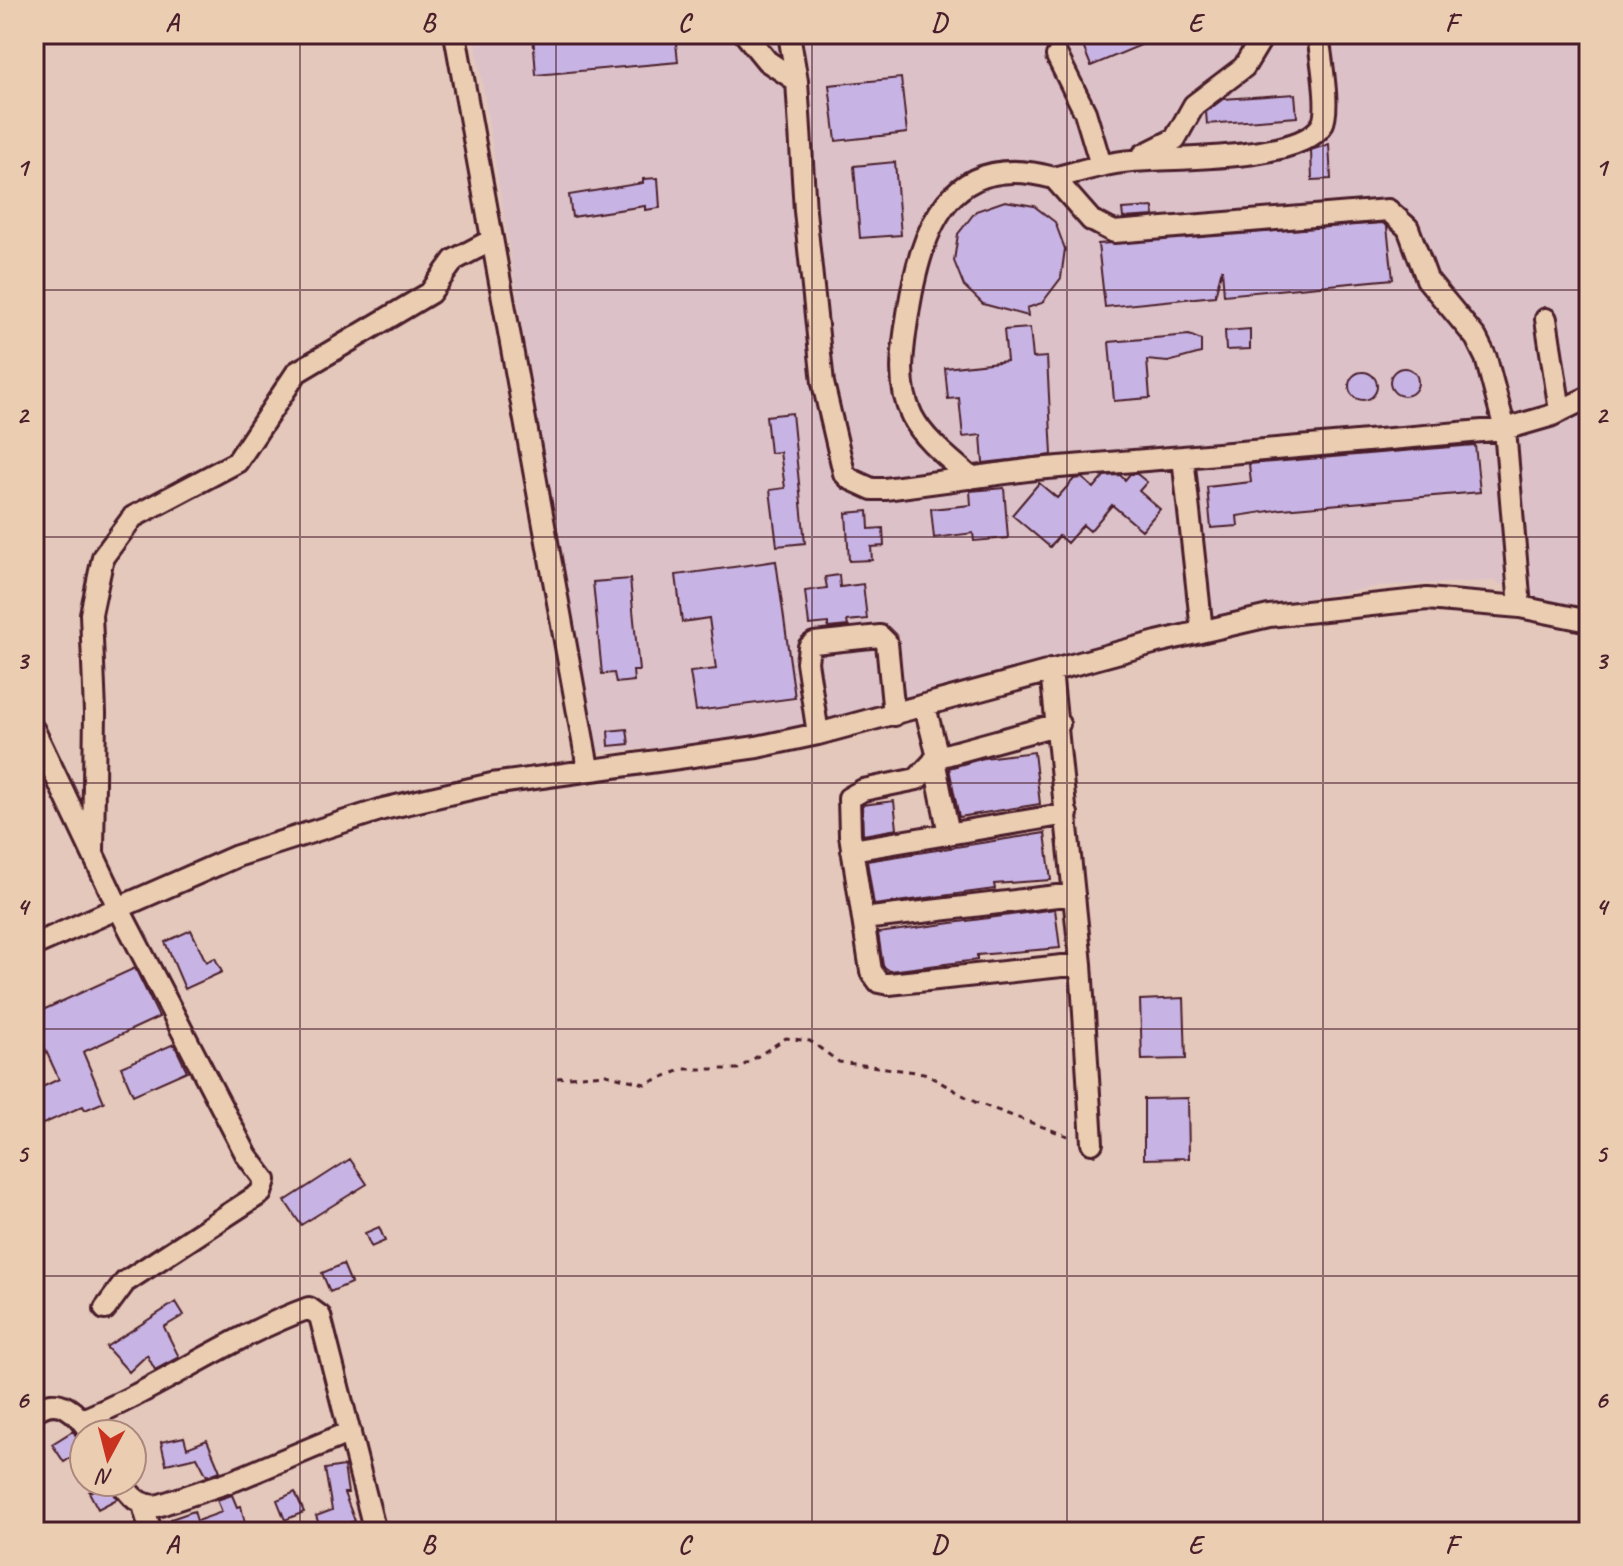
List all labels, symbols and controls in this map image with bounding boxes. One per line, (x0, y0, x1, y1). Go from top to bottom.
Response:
text: A (165, 6, 180, 39)
text: B (421, 6, 437, 39)
text: C (678, 6, 694, 39)
text: D (931, 6, 949, 39)
text: E (1188, 6, 1206, 39)
text: F (1445, 6, 1463, 39)
text: 1 (16, 151, 31, 184)
text: 1 (1595, 151, 1610, 184)
text: 2 (16, 398, 30, 431)
text: 2 (1595, 398, 1609, 431)
text: 3 (16, 644, 30, 677)
text: 3 (1595, 644, 1609, 677)
text: 4 (16, 890, 31, 923)
text: 4 (1595, 890, 1610, 923)
text: 5 (16, 1137, 30, 1170)
text: 5 (1595, 1137, 1609, 1170)
text: 6 (16, 1383, 30, 1416)
text: 6 (1595, 1383, 1609, 1416)
north arrow (68, 1418, 148, 1498)
text: N (94, 1462, 114, 1492)
text: A (165, 1528, 180, 1561)
text: B (421, 1528, 437, 1561)
text: C (678, 1528, 694, 1561)
text: D (931, 1528, 949, 1561)
text: E (1188, 1528, 1206, 1561)
text: F (1445, 1528, 1463, 1561)

